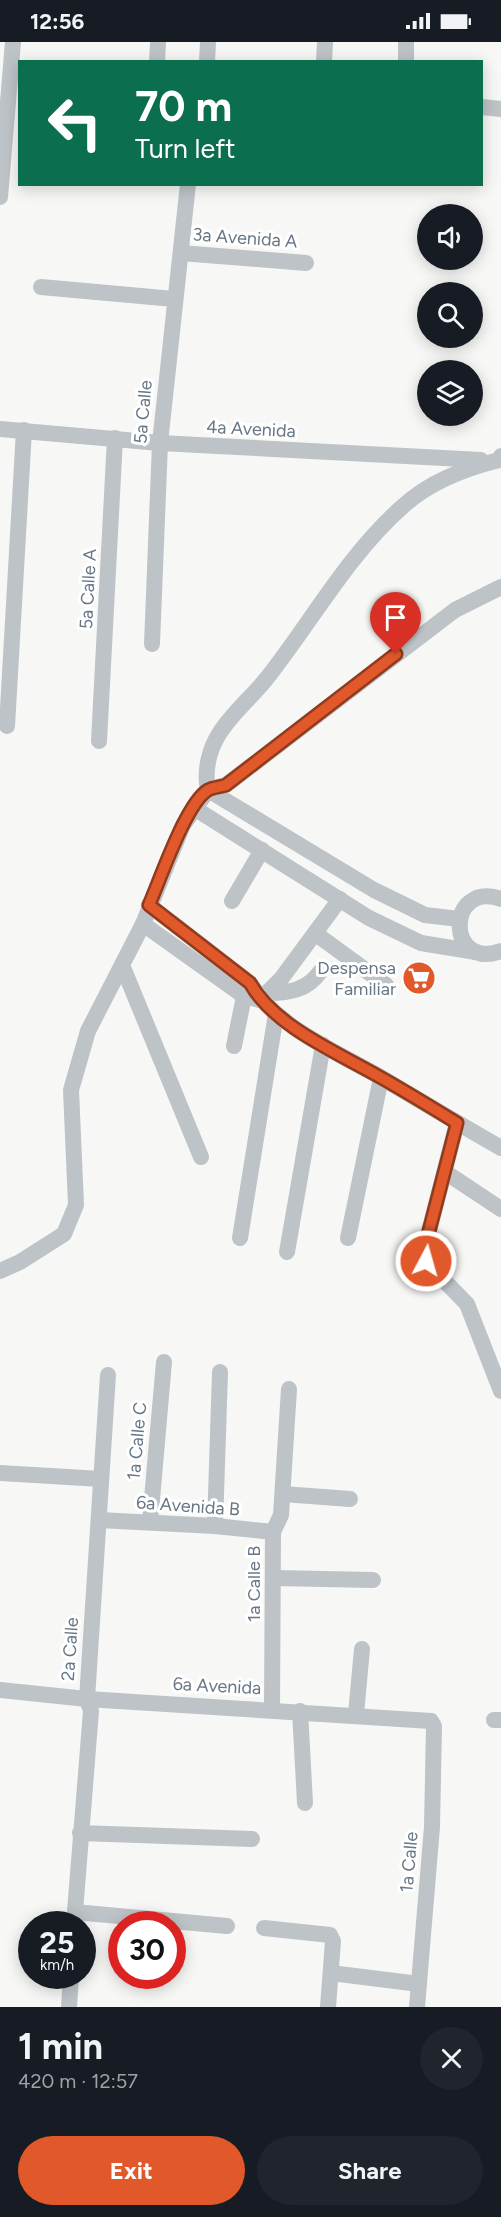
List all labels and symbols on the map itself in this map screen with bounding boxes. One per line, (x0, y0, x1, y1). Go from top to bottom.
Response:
street label: 3a Avenida A (192, 223, 298, 253)
street label: 5a Calle (129, 379, 157, 445)
street label: 4a Avenida (206, 416, 296, 442)
street label: 5a Calle A (75, 548, 101, 630)
pin (370, 592, 421, 654)
place label: Despensa Familiar (317, 957, 396, 1000)
supermarket icon: Despensa Familiar (401, 960, 437, 996)
position arrow (394, 1229, 458, 1293)
street label: 1a Calle C (123, 1401, 151, 1481)
street label: 6a Avenida B (135, 1491, 241, 1521)
street label: 1a Calle B (243, 1546, 265, 1622)
street label: 2a Calle (57, 1616, 83, 1681)
street label: 6a Avenida (172, 1673, 262, 1699)
street label: 1a Calle (395, 1831, 423, 1893)
speed limit sign: 30 (108, 1911, 186, 1989)

